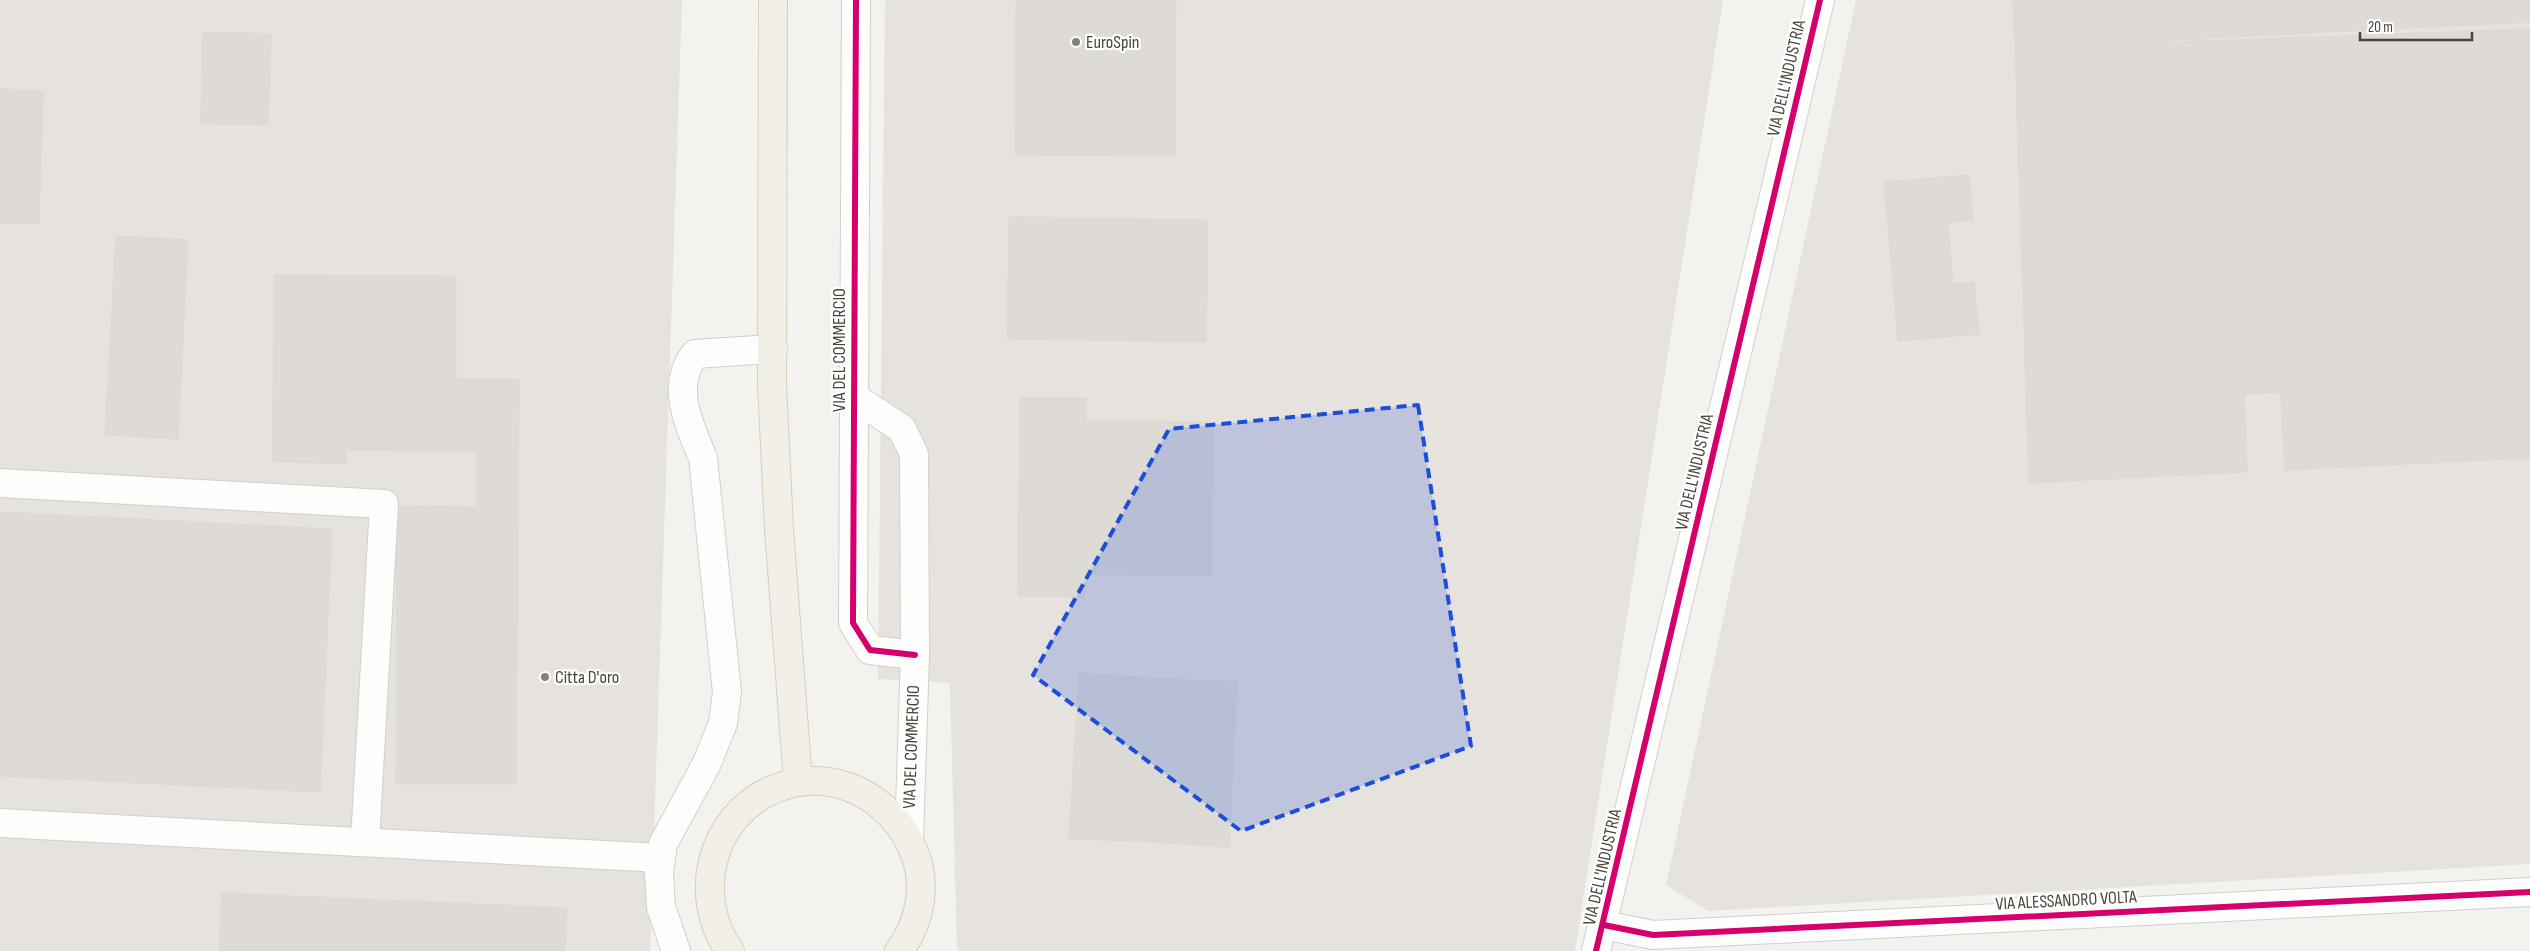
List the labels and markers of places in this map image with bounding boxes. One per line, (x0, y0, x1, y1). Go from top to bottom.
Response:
place label: EuroSpin (1086, 32, 1140, 53)
marker: EuroSpin (1070, 36, 1082, 48)
place label: Citta D'oro (555, 667, 619, 688)
marker: Citta D'oro (539, 671, 551, 683)

